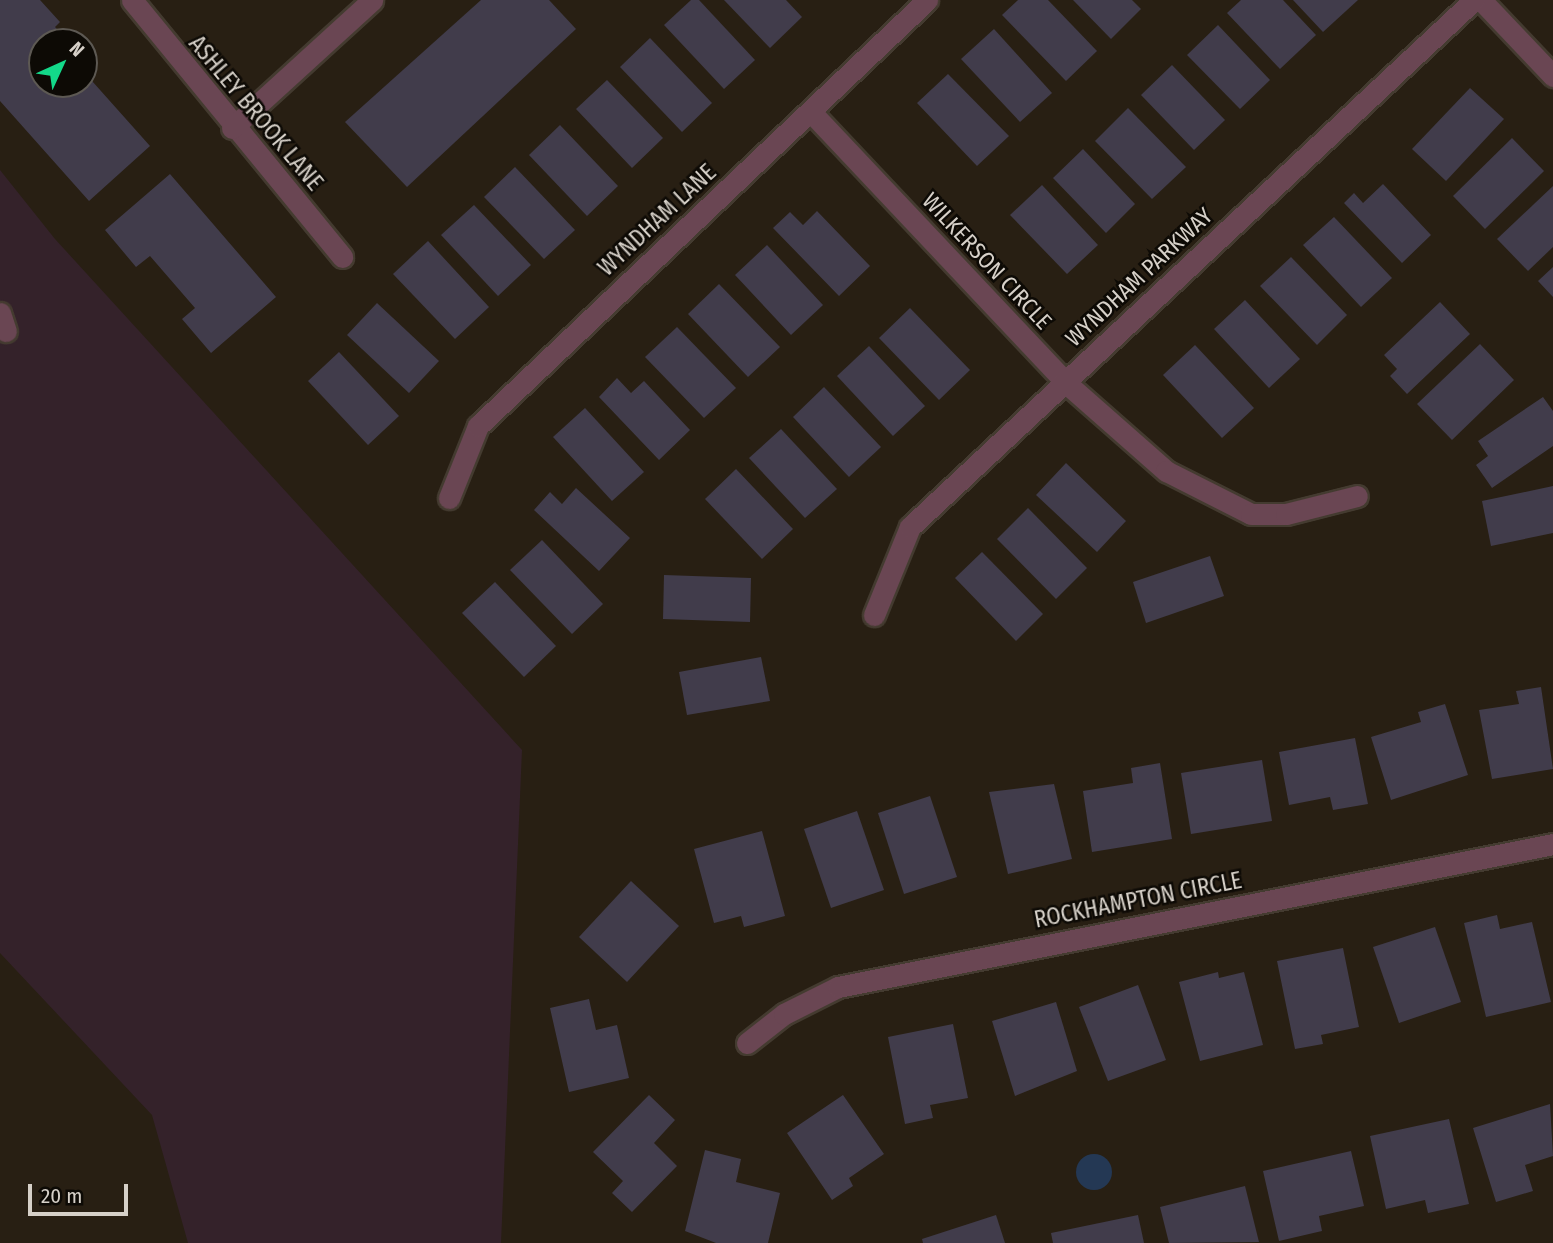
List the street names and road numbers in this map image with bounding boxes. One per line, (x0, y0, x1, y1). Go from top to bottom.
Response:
street label: ASHLEY BROOK LANE (183, 30, 329, 196)
street label: WYNDHAM LANE (592, 158, 722, 282)
street label: WILKERSON CIRCLE (917, 187, 1057, 335)
street label: WYNDHAM PARKWAY (1060, 202, 1218, 352)
street label: ROCKHAMPTON CIRCLE (1032, 866, 1244, 934)

